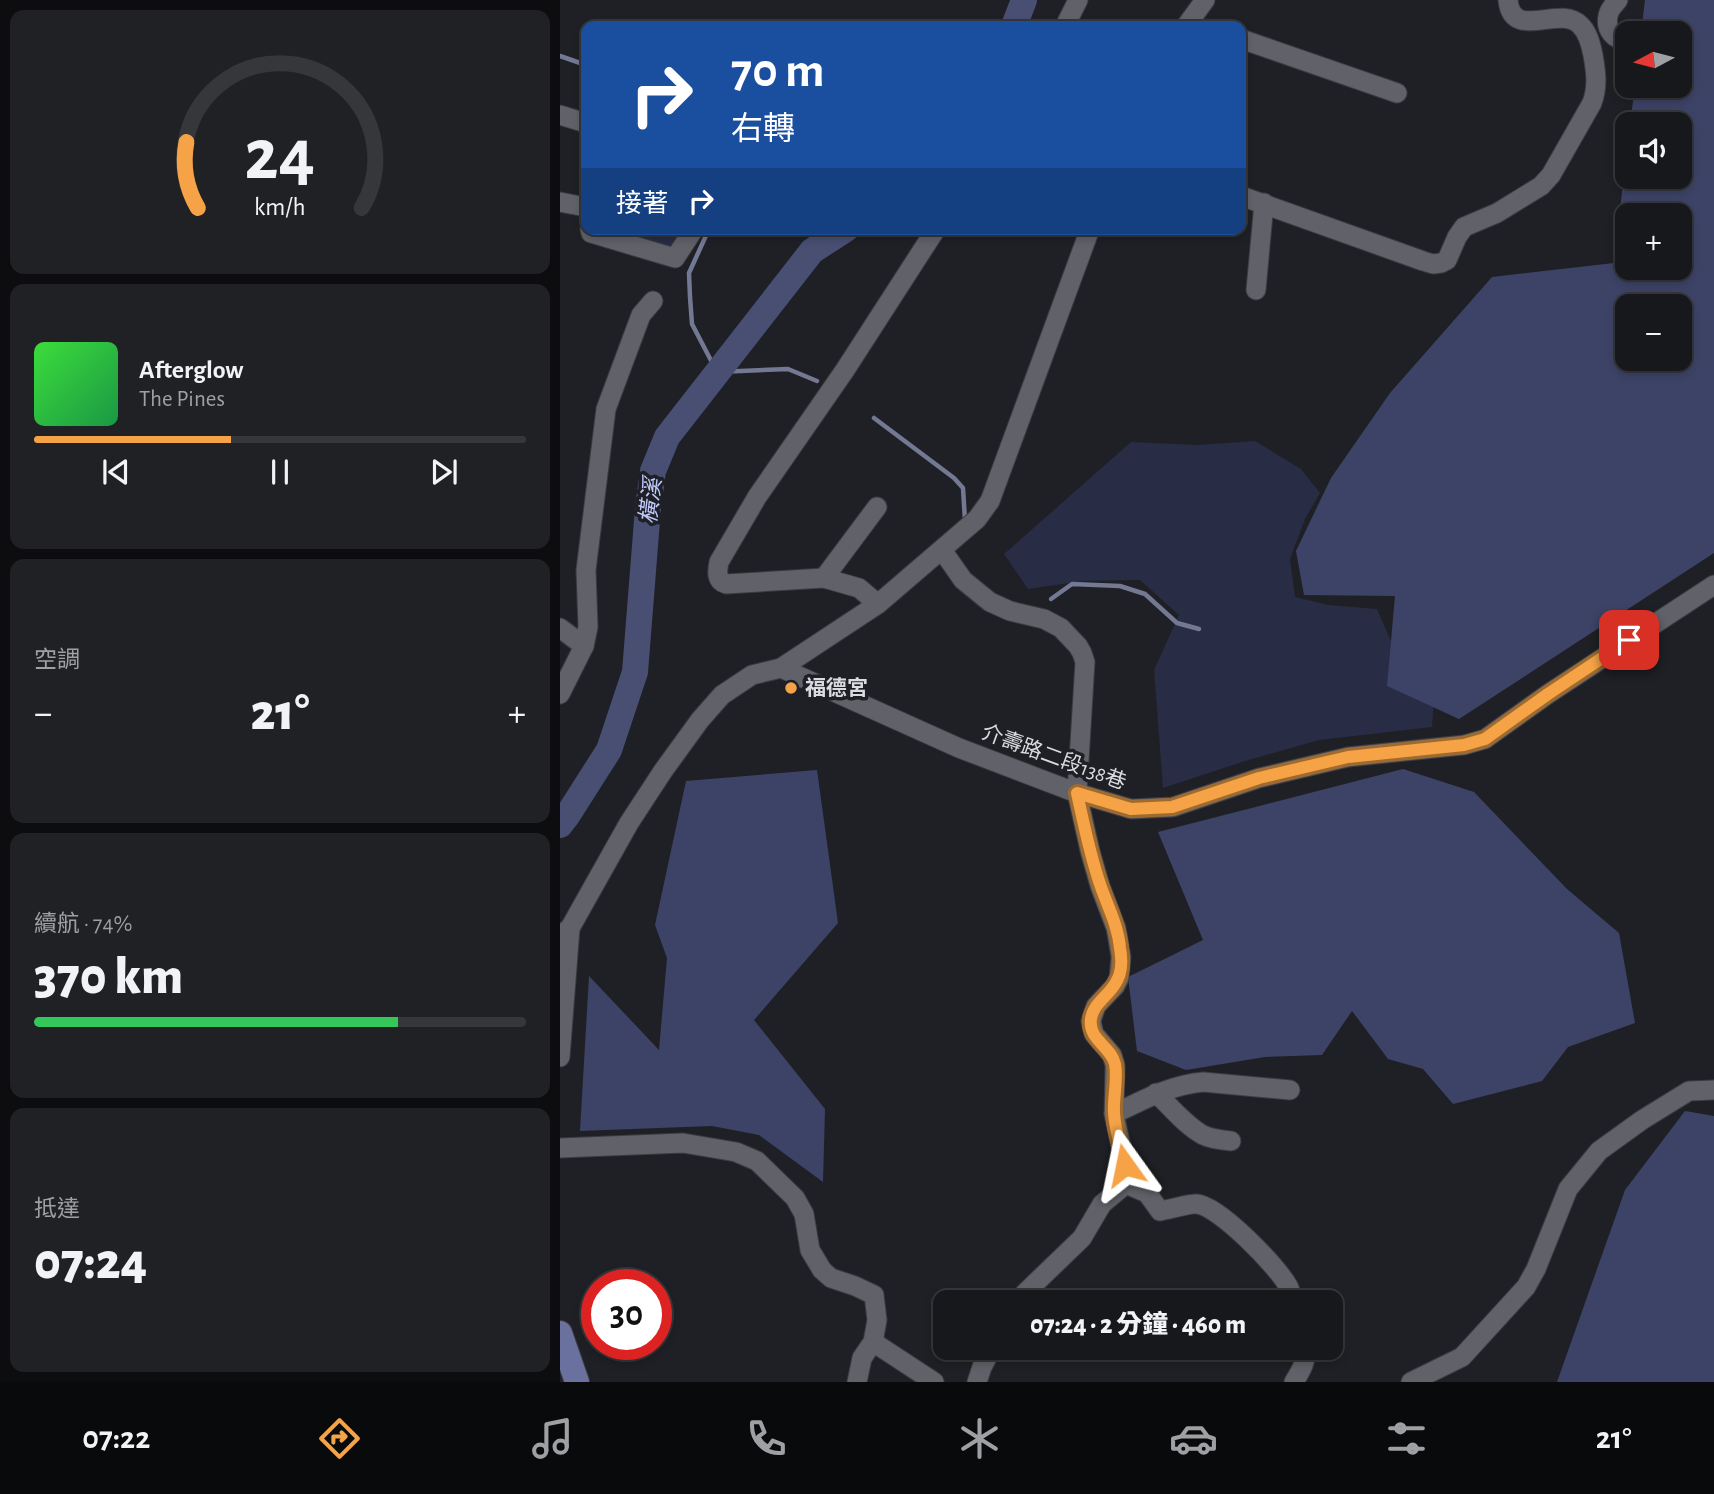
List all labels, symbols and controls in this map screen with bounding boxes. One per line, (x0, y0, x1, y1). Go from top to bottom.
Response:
north arrow (1615, 21, 1692, 98)
map controls (1615, 21, 1692, 371)
text: 70 m (731, 47, 825, 96)
icon: right (616, 49, 707, 140)
button: sound (1615, 112, 1692, 189)
text: 右轉 (731, 113, 795, 145)
text: 24 (245, 121, 315, 194)
icon: right (682, 182, 720, 220)
text: 接著 (616, 191, 668, 217)
text: km/h (254, 195, 306, 220)
button: + (1615, 203, 1692, 280)
button: − (1615, 294, 1692, 371)
text: Afterglow (139, 357, 243, 383)
text: The Pines (139, 388, 225, 411)
icon: previous (97, 453, 135, 491)
icon: pause (261, 453, 299, 491)
icon: next (425, 453, 463, 491)
water label: 橫溪 (635, 474, 666, 525)
pin (1599, 610, 1659, 670)
icon: arrive (1610, 621, 1648, 659)
text: 空調 (34, 649, 80, 672)
place label: 福德宮 (805, 676, 868, 699)
marker: 福德宮 (783, 680, 799, 696)
text: 21° (250, 687, 310, 739)
text: − (34, 695, 52, 733)
text: + (508, 695, 526, 733)
street label: 介壽路二段138巷 (979, 721, 1129, 793)
text: 續航 · 74% (34, 913, 132, 936)
text: 370 km (34, 951, 183, 1003)
position arrow (1088, 1128, 1162, 1202)
text: 抵達 (34, 1198, 80, 1221)
text: 07:24 (34, 1236, 147, 1288)
speed limit sign: 30 (581, 1269, 672, 1360)
text: 07:24 · 2 分鐘 · 460 m (1030, 1312, 1246, 1338)
icon: directions (315, 1414, 364, 1463)
icon: music (528, 1414, 577, 1463)
icon: phone (742, 1414, 791, 1463)
icon: climate (955, 1414, 1004, 1463)
icon: car (1169, 1414, 1218, 1463)
icon: filters (1382, 1414, 1431, 1463)
text: 07:22 (82, 1422, 150, 1454)
text: 21° (1596, 1422, 1632, 1454)

